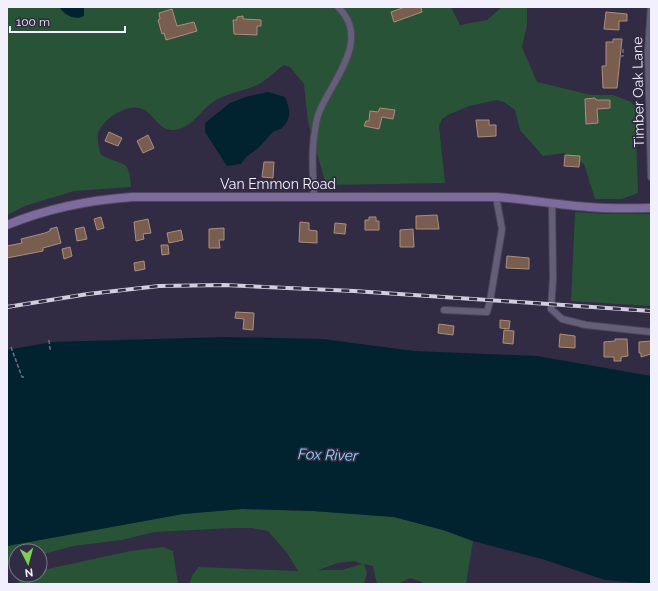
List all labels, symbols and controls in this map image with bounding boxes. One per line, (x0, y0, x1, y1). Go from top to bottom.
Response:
scale bar (10, 8, 125, 34)
text: 100 m (16, 15, 50, 29)
street label: Timber Oak Lane (629, 37, 647, 147)
street label: Van Emmon Road (220, 176, 336, 192)
water label: Fox River (298, 445, 359, 465)
north arrow (8, 543, 48, 583)
text: N (24, 566, 34, 579)

